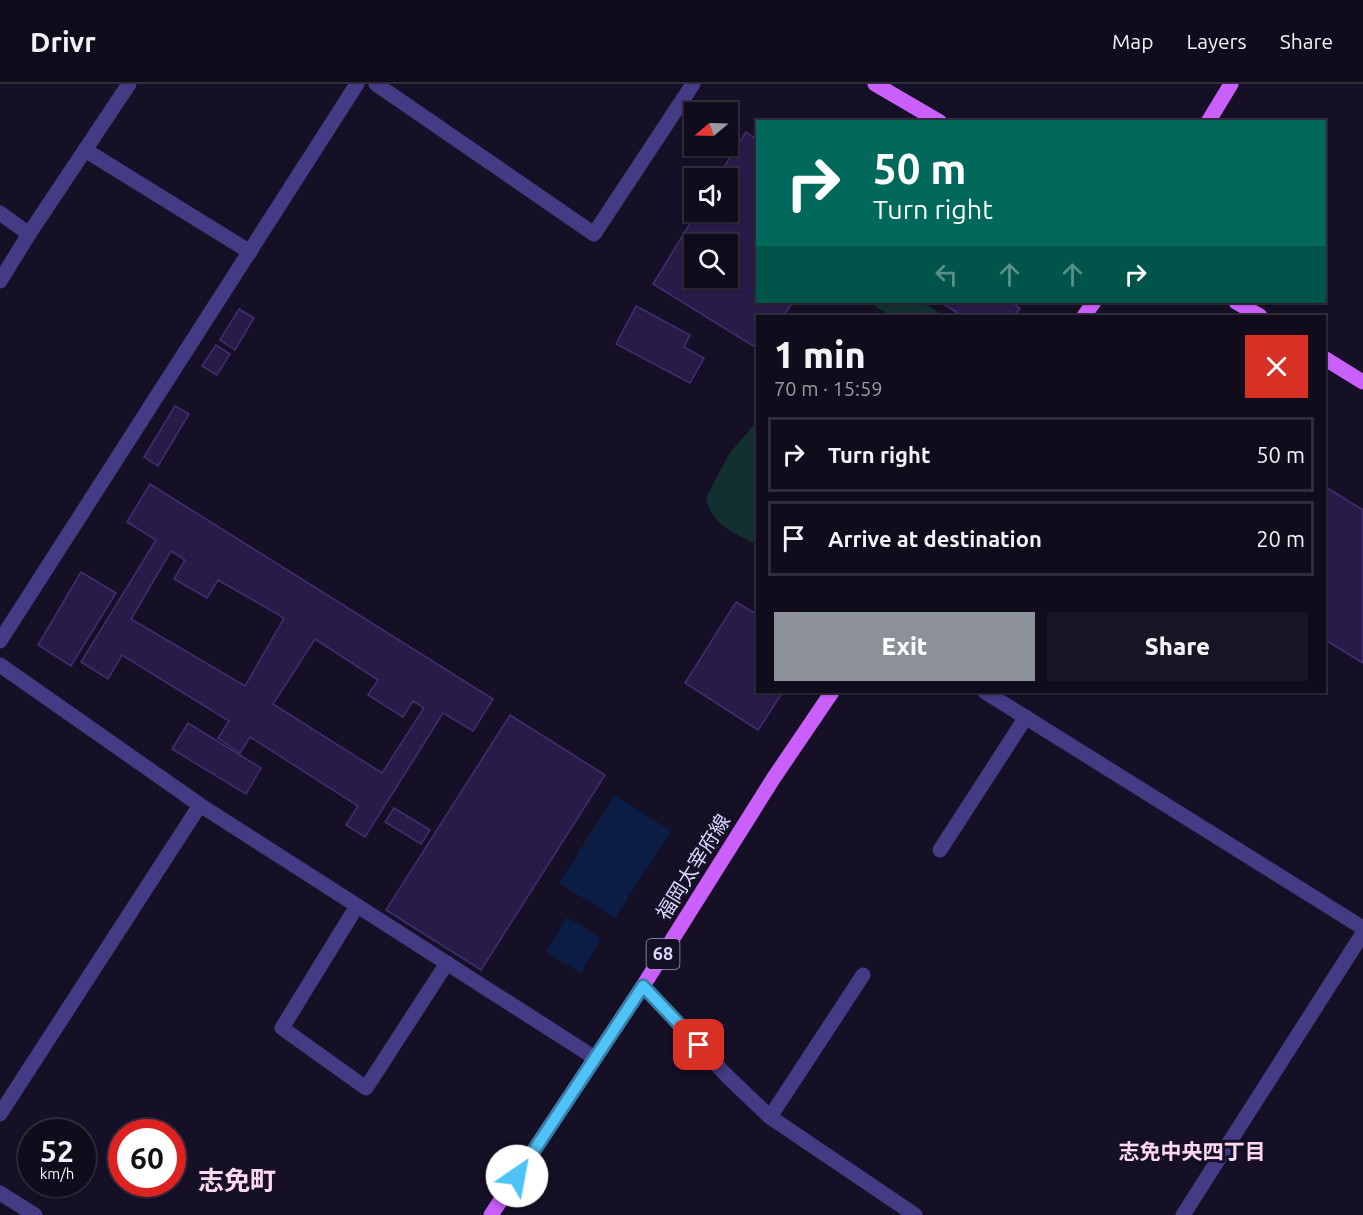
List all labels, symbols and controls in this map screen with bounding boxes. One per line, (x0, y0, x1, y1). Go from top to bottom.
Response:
text: Drivr (30, 26, 96, 57)
text: Map (1112, 29, 1153, 53)
text: Layers (1186, 29, 1247, 53)
text: Share (1280, 29, 1333, 53)
north arrow (684, 102, 738, 156)
map controls (684, 102, 738, 288)
icon: right (774, 144, 852, 222)
text: 50 m (873, 145, 967, 192)
button: sound (684, 168, 738, 222)
text: Turn right (873, 194, 993, 224)
button: search (684, 234, 738, 288)
icon: left (930, 258, 963, 291)
icon: ahead (993, 258, 1026, 291)
icon: ahead (1056, 258, 1089, 291)
icon: right (1119, 258, 1152, 291)
text: 1 min (774, 334, 866, 375)
button: close (1245, 335, 1308, 398)
text: 70 m · 15:59 (774, 377, 883, 400)
icon: right (777, 438, 810, 471)
text: Turn right (828, 442, 930, 467)
text: 50 m (1256, 442, 1305, 467)
icon: arrive (777, 522, 810, 555)
text: Arrive at destination (828, 526, 1042, 551)
text: 20 m (1256, 526, 1305, 551)
button: Exit (774, 612, 1035, 681)
button: Share (1047, 612, 1308, 681)
street label: 福岡太宰府線 (651, 810, 734, 924)
road number: 68 (646, 939, 680, 969)
pin (673, 1019, 724, 1070)
icon: arrive (682, 1028, 715, 1061)
speed limit sign: 60 (108, 1119, 186, 1197)
text: 52 (40, 1134, 74, 1168)
district label: 志免中央四丁目 (1119, 1139, 1266, 1163)
position arrow (485, 1144, 549, 1208)
text: km/h (40, 1165, 74, 1182)
district label: 志免町 (198, 1166, 276, 1195)

